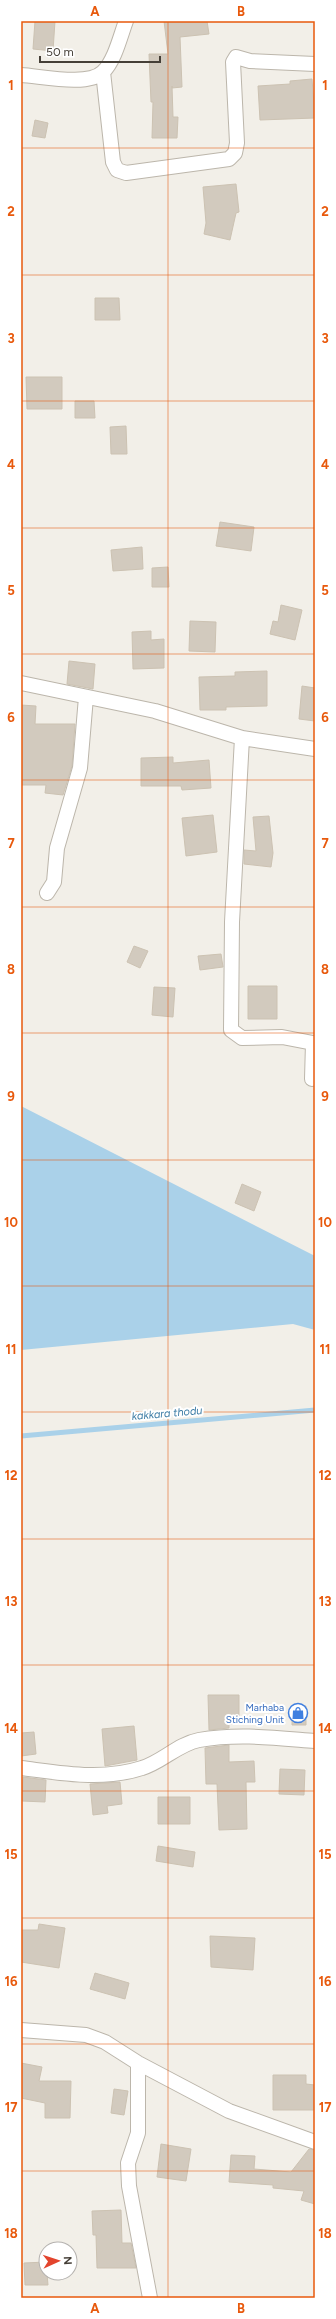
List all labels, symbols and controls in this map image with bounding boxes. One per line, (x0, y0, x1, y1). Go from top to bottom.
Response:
text: A (90, 4, 100, 19)
text: B (237, 4, 245, 19)
scale bar (40, 38, 160, 64)
text: 50 m (46, 45, 74, 59)
text: 1 (8, 78, 14, 93)
text: 1 (322, 78, 328, 93)
text: 2 (7, 204, 15, 219)
text: 2 (321, 204, 329, 219)
text: 3 (7, 331, 15, 346)
text: 3 (321, 331, 329, 346)
text: 4 (7, 457, 15, 472)
text: 4 (321, 457, 329, 472)
text: 5 (7, 583, 15, 598)
text: 5 (321, 583, 329, 598)
text: 6 (7, 710, 15, 725)
text: 6 (321, 710, 329, 725)
text: 7 (7, 836, 15, 851)
text: 7 (321, 836, 329, 851)
text: 8 (7, 962, 15, 977)
text: 8 (321, 962, 329, 977)
text: 9 (7, 1089, 15, 1104)
text: 9 (321, 1089, 329, 1104)
text: 10 (4, 1215, 18, 1230)
text: 10 (318, 1215, 332, 1230)
text: 11 (6, 1342, 16, 1357)
text: 11 (320, 1342, 330, 1357)
water label: kakkara thodu (131, 1404, 203, 1423)
text: 12 (4, 1468, 18, 1483)
text: 12 (318, 1468, 332, 1483)
text: 13 (5, 1594, 17, 1609)
text: 13 (319, 1594, 331, 1609)
place label: Marhaba Stiching Unit (226, 1701, 284, 1726)
shop icon: Marhaba Stiching Unit (287, 1702, 309, 1724)
text: 14 (4, 1721, 18, 1736)
text: 14 (318, 1721, 332, 1736)
text: 15 (4, 1847, 18, 1862)
text: 15 (318, 1847, 332, 1862)
text: 16 (4, 1974, 18, 1989)
text: 16 (318, 1974, 332, 1989)
text: 17 (5, 2100, 17, 2115)
text: 17 (319, 2100, 331, 2115)
text: 18 (4, 2226, 18, 2241)
text: 18 (318, 2226, 332, 2241)
north arrow (38, 2241, 78, 2281)
text: N (61, 2256, 74, 2265)
text: A (90, 2301, 100, 2316)
text: B (237, 2301, 245, 2316)

